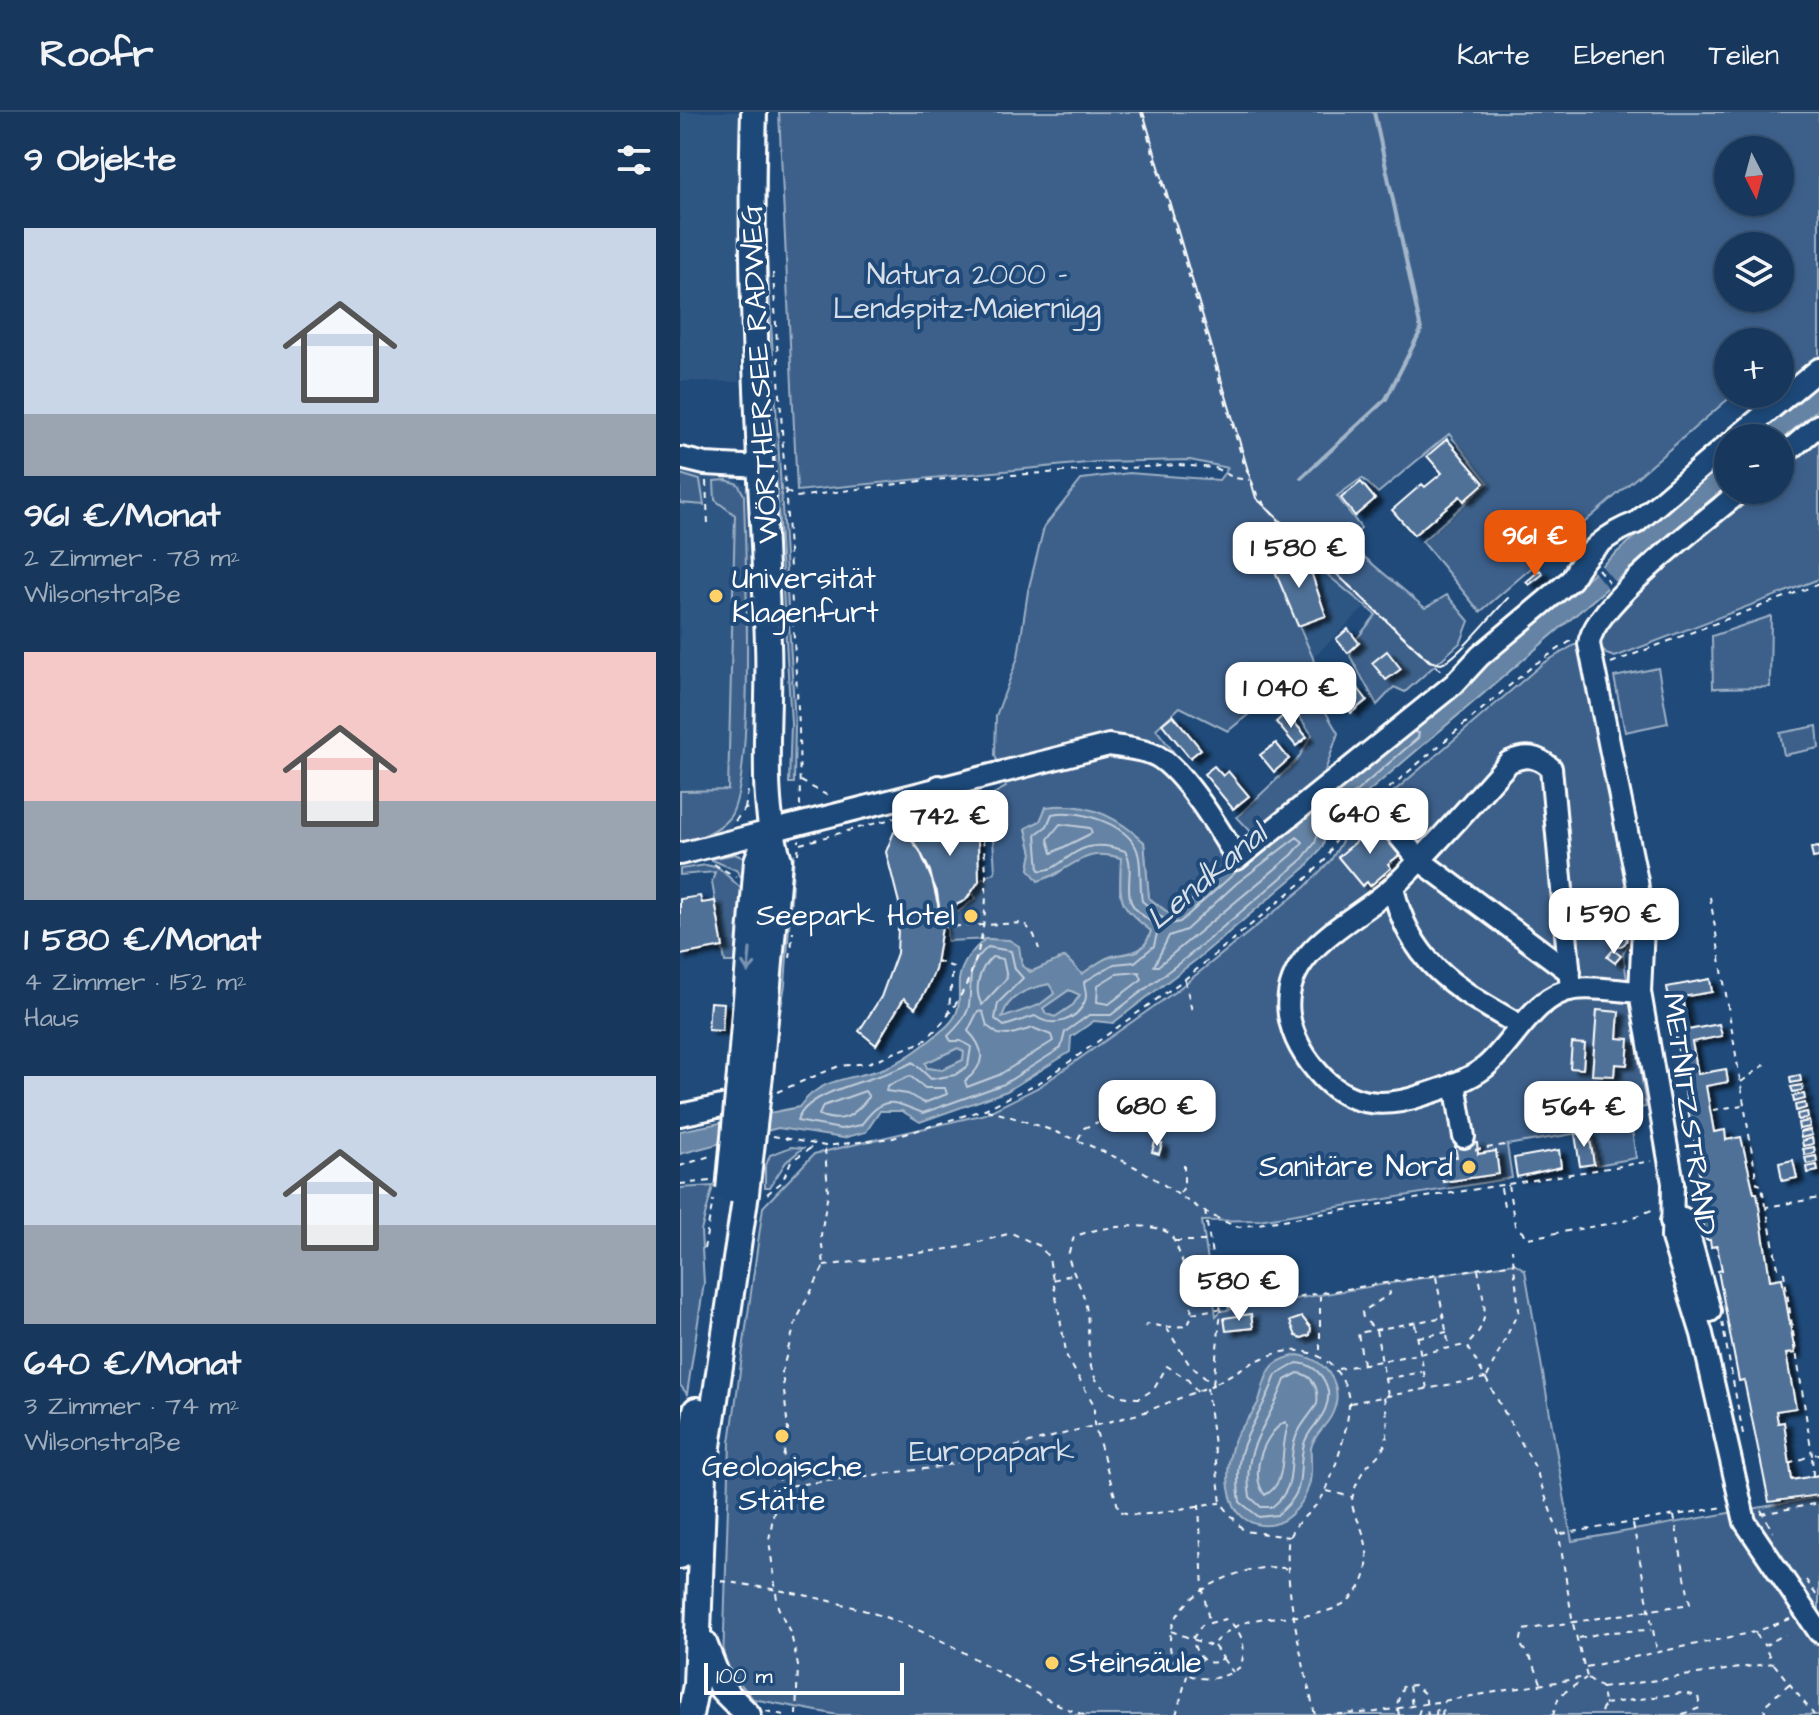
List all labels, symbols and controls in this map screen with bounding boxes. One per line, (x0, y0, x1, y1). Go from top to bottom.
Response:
text: Roofr (40, 29, 153, 81)
text: Karte (1457, 36, 1530, 75)
text: Ebenen (1574, 36, 1665, 75)
text: Teilen (1709, 36, 1779, 75)
text: 9 Objekte (24, 136, 176, 184)
north arrow (1714, 136, 1794, 216)
map controls (1714, 136, 1794, 504)
icon: filters (612, 138, 656, 182)
street label: WÖRTHERSEE RADWEG (730, 203, 790, 545)
button: layers (1714, 232, 1794, 312)
park label: Natura 2000 - Lendspitz-Maiernigg (833, 254, 1101, 331)
icon: home (268, 280, 412, 424)
button: + (1714, 328, 1794, 408)
button: − (1714, 424, 1794, 504)
text: 961 €/Monat (24, 492, 220, 540)
pin: 961 € (1479, 510, 1591, 578)
text: 961 € (1502, 518, 1568, 554)
pin: 1 580 € (1225, 522, 1373, 590)
text: 1 580 € (1251, 530, 1347, 566)
text: 2 Zimmer · 78 m² (24, 540, 240, 576)
place label: Universität Klagenfurt (732, 558, 879, 635)
text: Wilsonstraße (24, 576, 181, 612)
marker: Universität Klagenfurt (707, 587, 725, 605)
pin: 1 040 € (1217, 662, 1365, 730)
text: 1 040 € (1243, 670, 1339, 706)
icon: home (268, 704, 412, 848)
pin: 640 € (1314, 788, 1426, 856)
pin: 742 € (894, 790, 1006, 858)
text: 640 € (1329, 796, 1411, 832)
text: 742 € (910, 798, 990, 834)
water label: Lendkanal (1137, 811, 1280, 941)
pin: 1 590 € (1540, 888, 1688, 956)
place label: Seepark Hotel (756, 895, 955, 937)
text: 1 590 € (1567, 896, 1661, 932)
marker: Seepark Hotel (962, 907, 980, 925)
text: 1 580 €/Monat (24, 916, 261, 964)
one-way arrow (741, 947, 756, 974)
text: 4 Zimmer · 152 m² (24, 964, 247, 1000)
street label: METNITZSTRAND (1651, 990, 1727, 1238)
text: Haus (24, 1000, 79, 1036)
pin: 680 € (1101, 1080, 1213, 1148)
pin: 564 € (1528, 1081, 1640, 1149)
text: 680 € (1117, 1088, 1197, 1124)
text: 564 € (1542, 1089, 1626, 1125)
icon: home (268, 1128, 412, 1272)
place label: Sanitäre Nord (1259, 1146, 1453, 1188)
marker: Sanitäre Nord (1460, 1158, 1478, 1176)
pin: 580 € (1183, 1255, 1295, 1323)
text: 580 € (1198, 1263, 1280, 1299)
text: 640 €/Monat (24, 1340, 241, 1388)
text: 3 Zimmer · 74 m² (24, 1388, 239, 1424)
text: Wilsonstraße (24, 1424, 181, 1460)
marker: Geologische Stätte (773, 1427, 791, 1445)
park label: Europapark (909, 1431, 1075, 1473)
place label: Geologische Stätte (702, 1446, 862, 1522)
place label: Steinsäule (1068, 1642, 1202, 1684)
marker: Steinsäule (1043, 1654, 1061, 1672)
scale bar (704, 1659, 904, 1695)
text: 100 m (716, 1661, 773, 1692)

